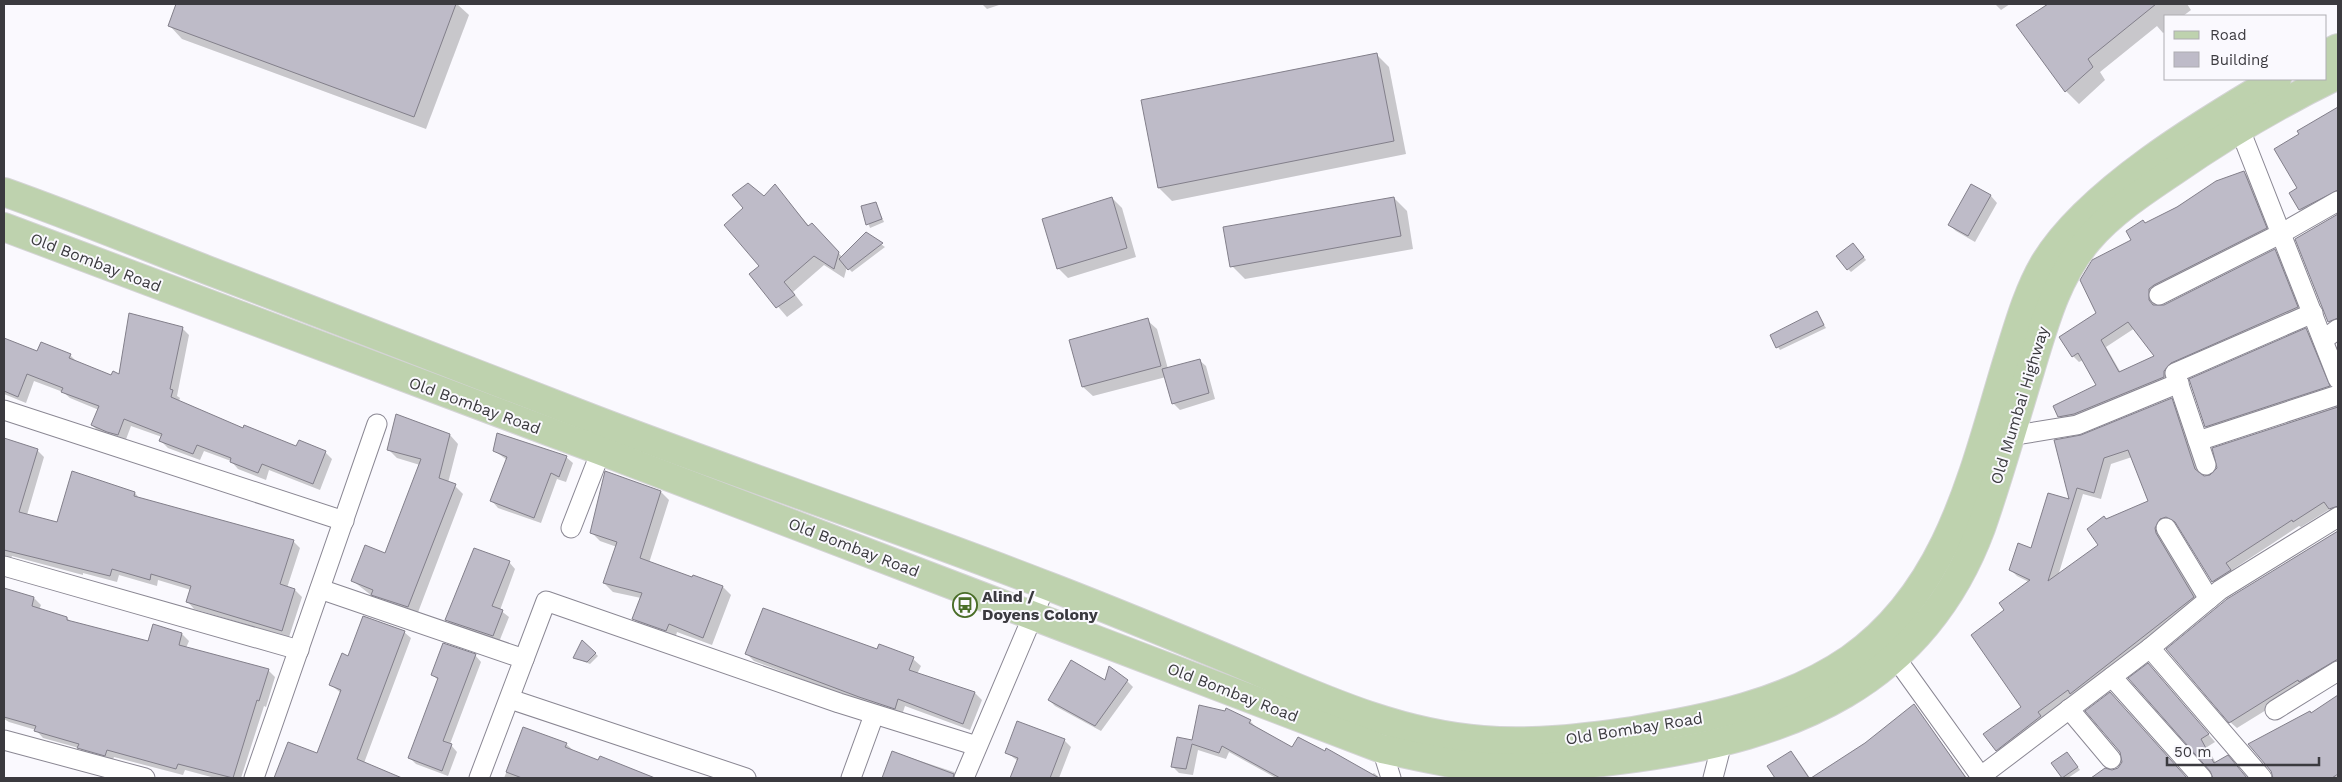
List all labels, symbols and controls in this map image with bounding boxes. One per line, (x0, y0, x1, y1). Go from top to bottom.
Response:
legend (2164, 15, 2327, 80)
text: Road (2210, 26, 2247, 44)
text: Building (2210, 51, 2268, 69)
street label: Old Bombay Road (28, 229, 164, 296)
street label: Old Mumbai Highway (1986, 323, 2053, 486)
street label: Old Bombay Road (406, 373, 543, 438)
street label: Old Bombay Road (786, 514, 922, 581)
place label: Alind / Doyens Colony (982, 587, 1099, 624)
bus stop icon: Alind / Doyens Colony (952, 592, 978, 618)
street label: Old Bombay Road (1165, 659, 1301, 726)
street label: Old Bombay Road (1564, 708, 1704, 749)
scale bar (2167, 734, 2320, 766)
text: 50 m (2174, 743, 2211, 761)

